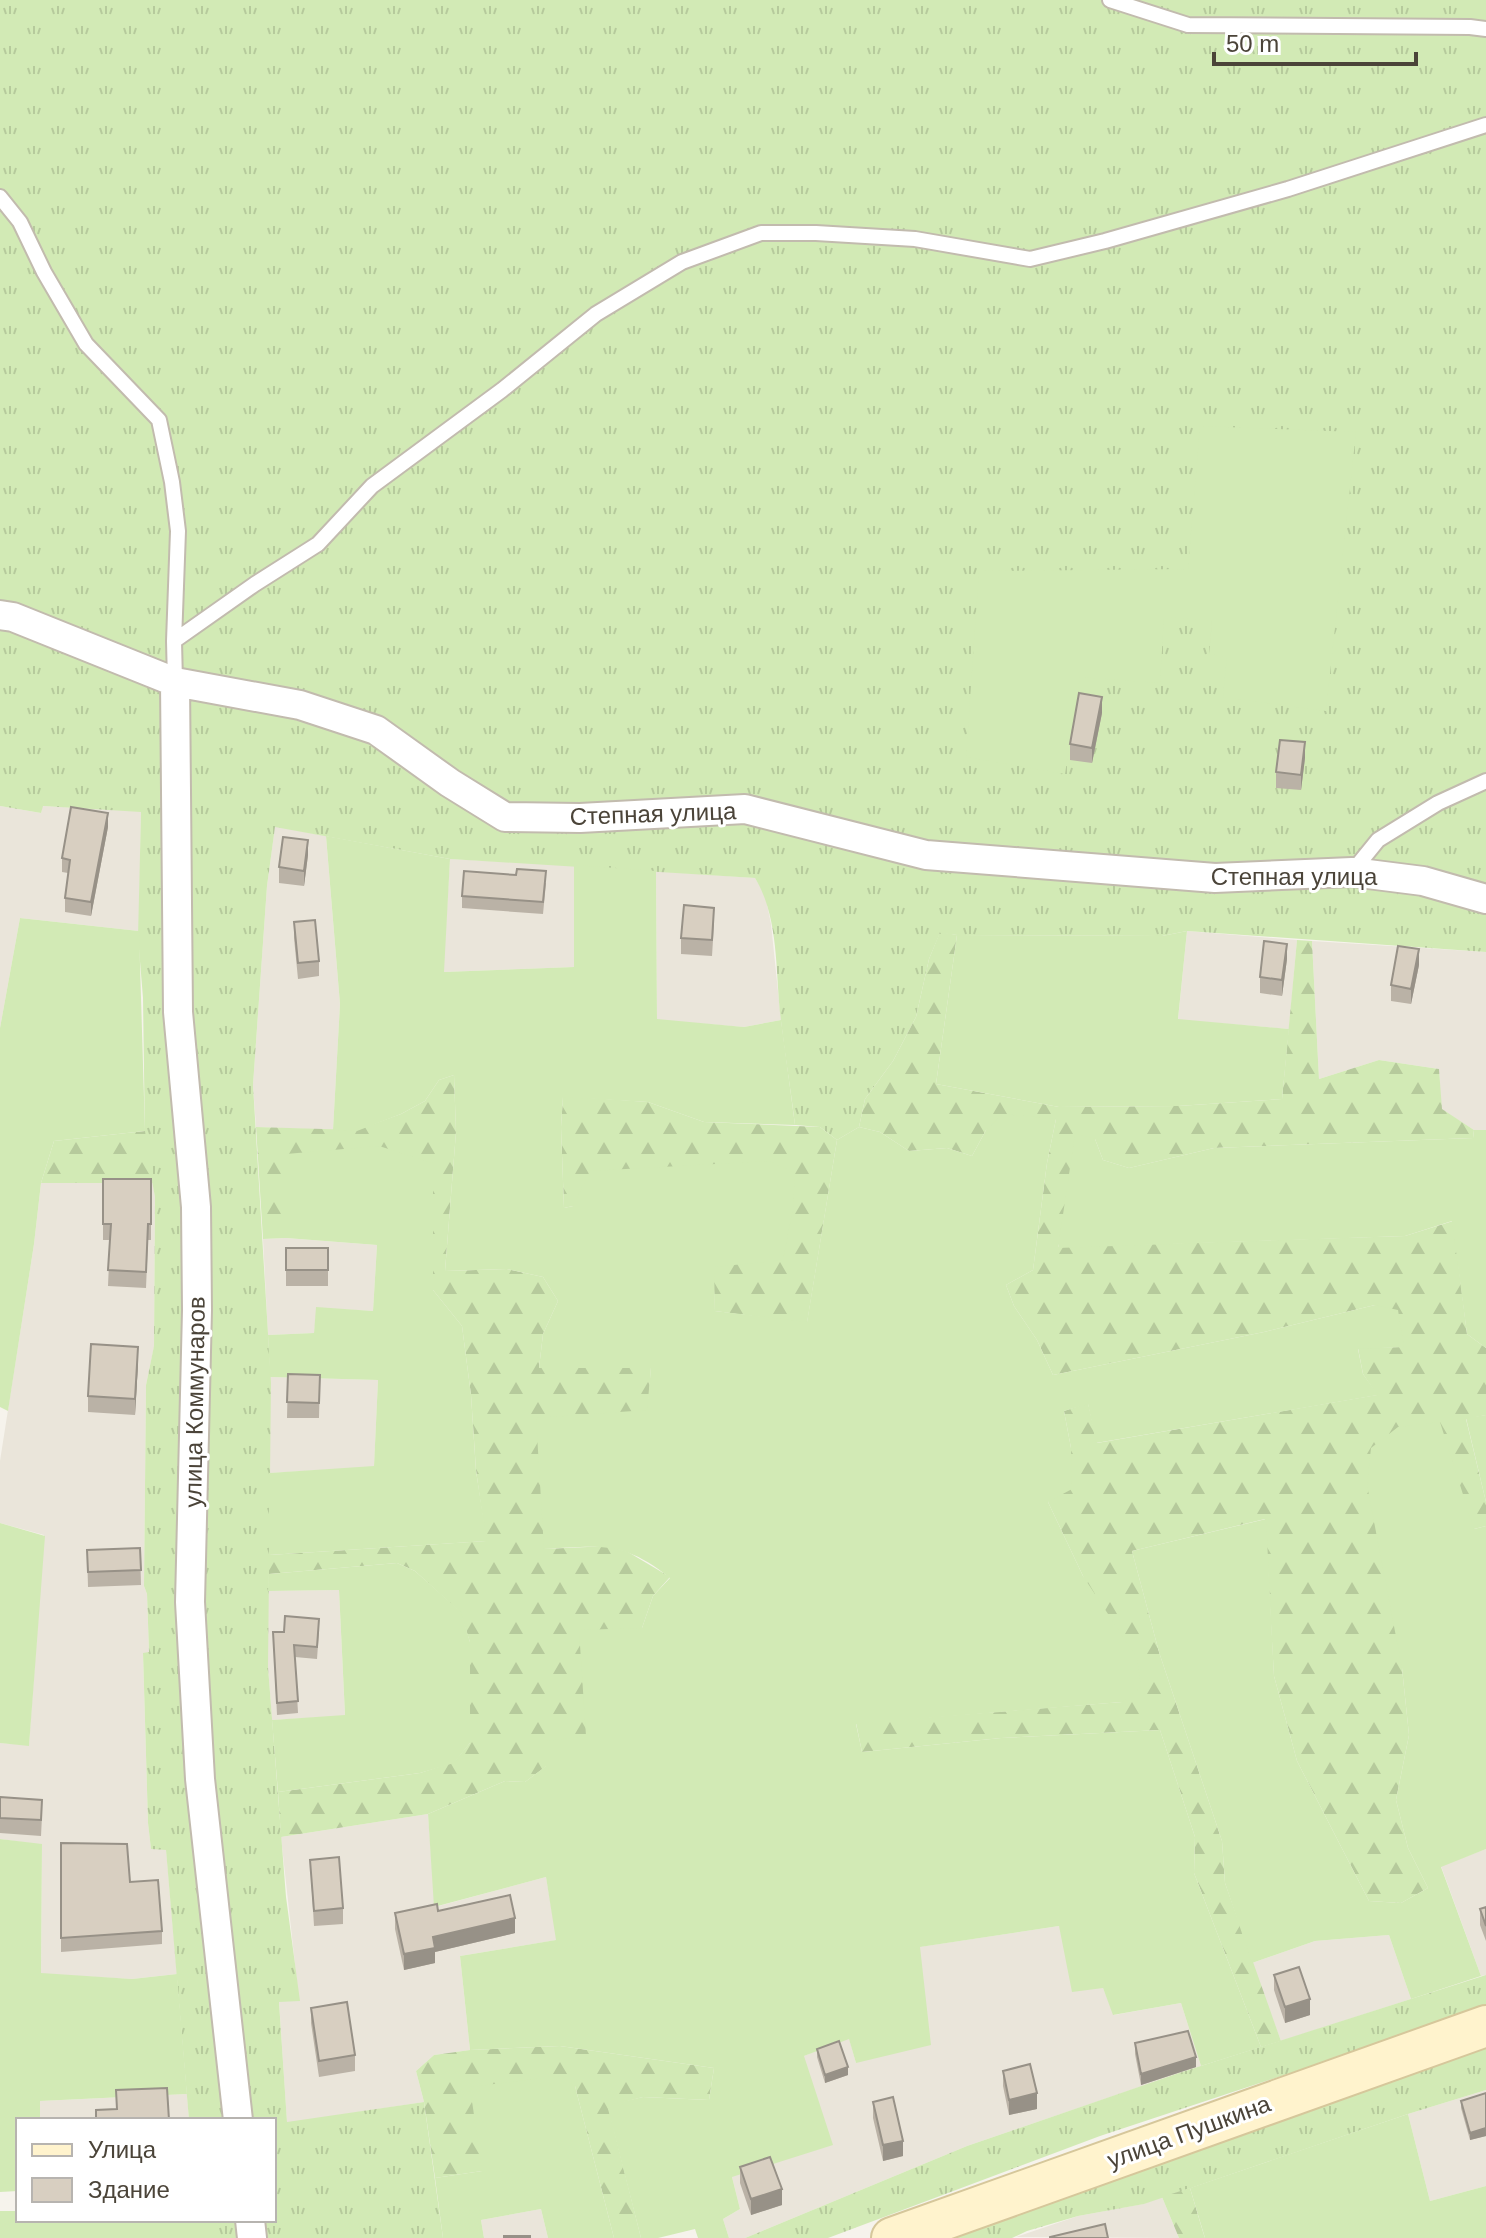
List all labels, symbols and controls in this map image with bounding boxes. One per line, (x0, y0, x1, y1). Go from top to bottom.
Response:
scale bar (1214, 16, 1416, 66)
text: 50 m (1226, 30, 1279, 57)
street label: Степная улица (569, 797, 737, 830)
street label: Степная улица (1211, 863, 1378, 890)
street label: улица Коммунаров (179, 1296, 210, 1508)
street label: улица Пушкина (1104, 2089, 1275, 2174)
legend (16, 2118, 276, 2222)
text: Улица (88, 2136, 157, 2163)
text: Здание (88, 2176, 170, 2203)

